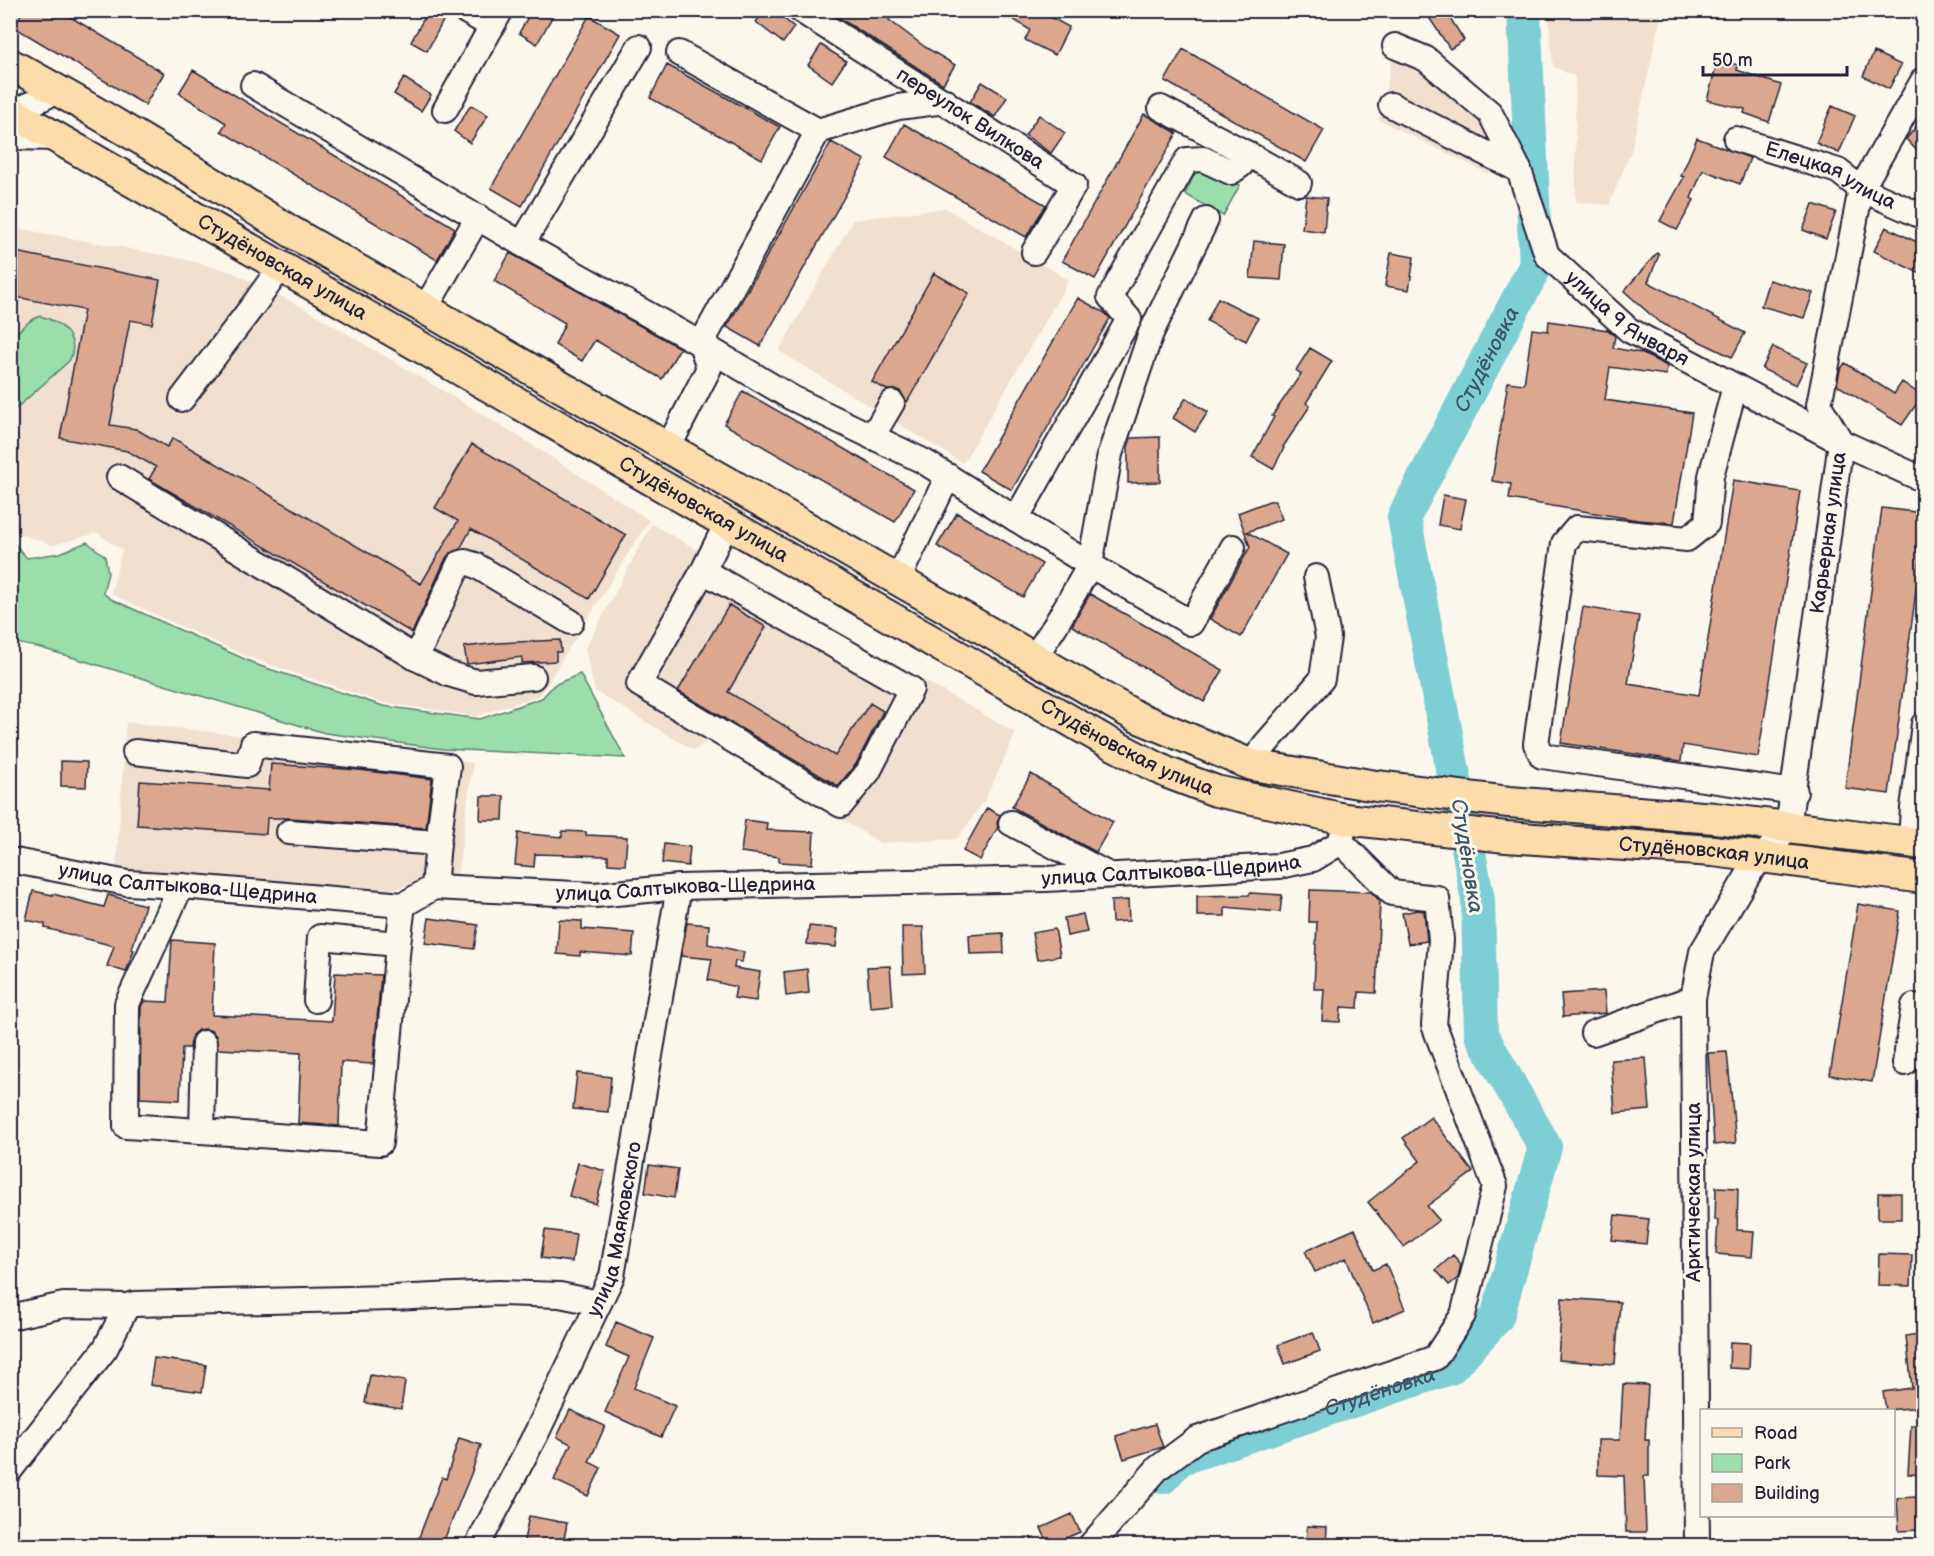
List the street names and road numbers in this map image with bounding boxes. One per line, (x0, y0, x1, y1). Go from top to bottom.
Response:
street label: переулок Вилкова (892, 63, 1049, 175)
street label: Елецкая улица (1762, 137, 1899, 215)
street label: Студёновская улица (193, 209, 371, 326)
street label: улица 9 Января (1561, 266, 1693, 371)
street label: Карьерная улица (1805, 450, 1852, 615)
street label: Студёновская улица (615, 452, 793, 568)
street label: Студёновская улица (1036, 694, 1217, 801)
street label: Студёновская улица (1618, 833, 1811, 875)
street label: улица Салтыкова-Щедрина (1041, 850, 1303, 891)
street label: улица Салтыкова-Щедрина (57, 858, 318, 910)
street label: улица Салтыкова-Щедрина (555, 872, 816, 907)
street label: Арктическая улица (1682, 1102, 1706, 1283)
street label: улица Маяковского (582, 1140, 647, 1321)

